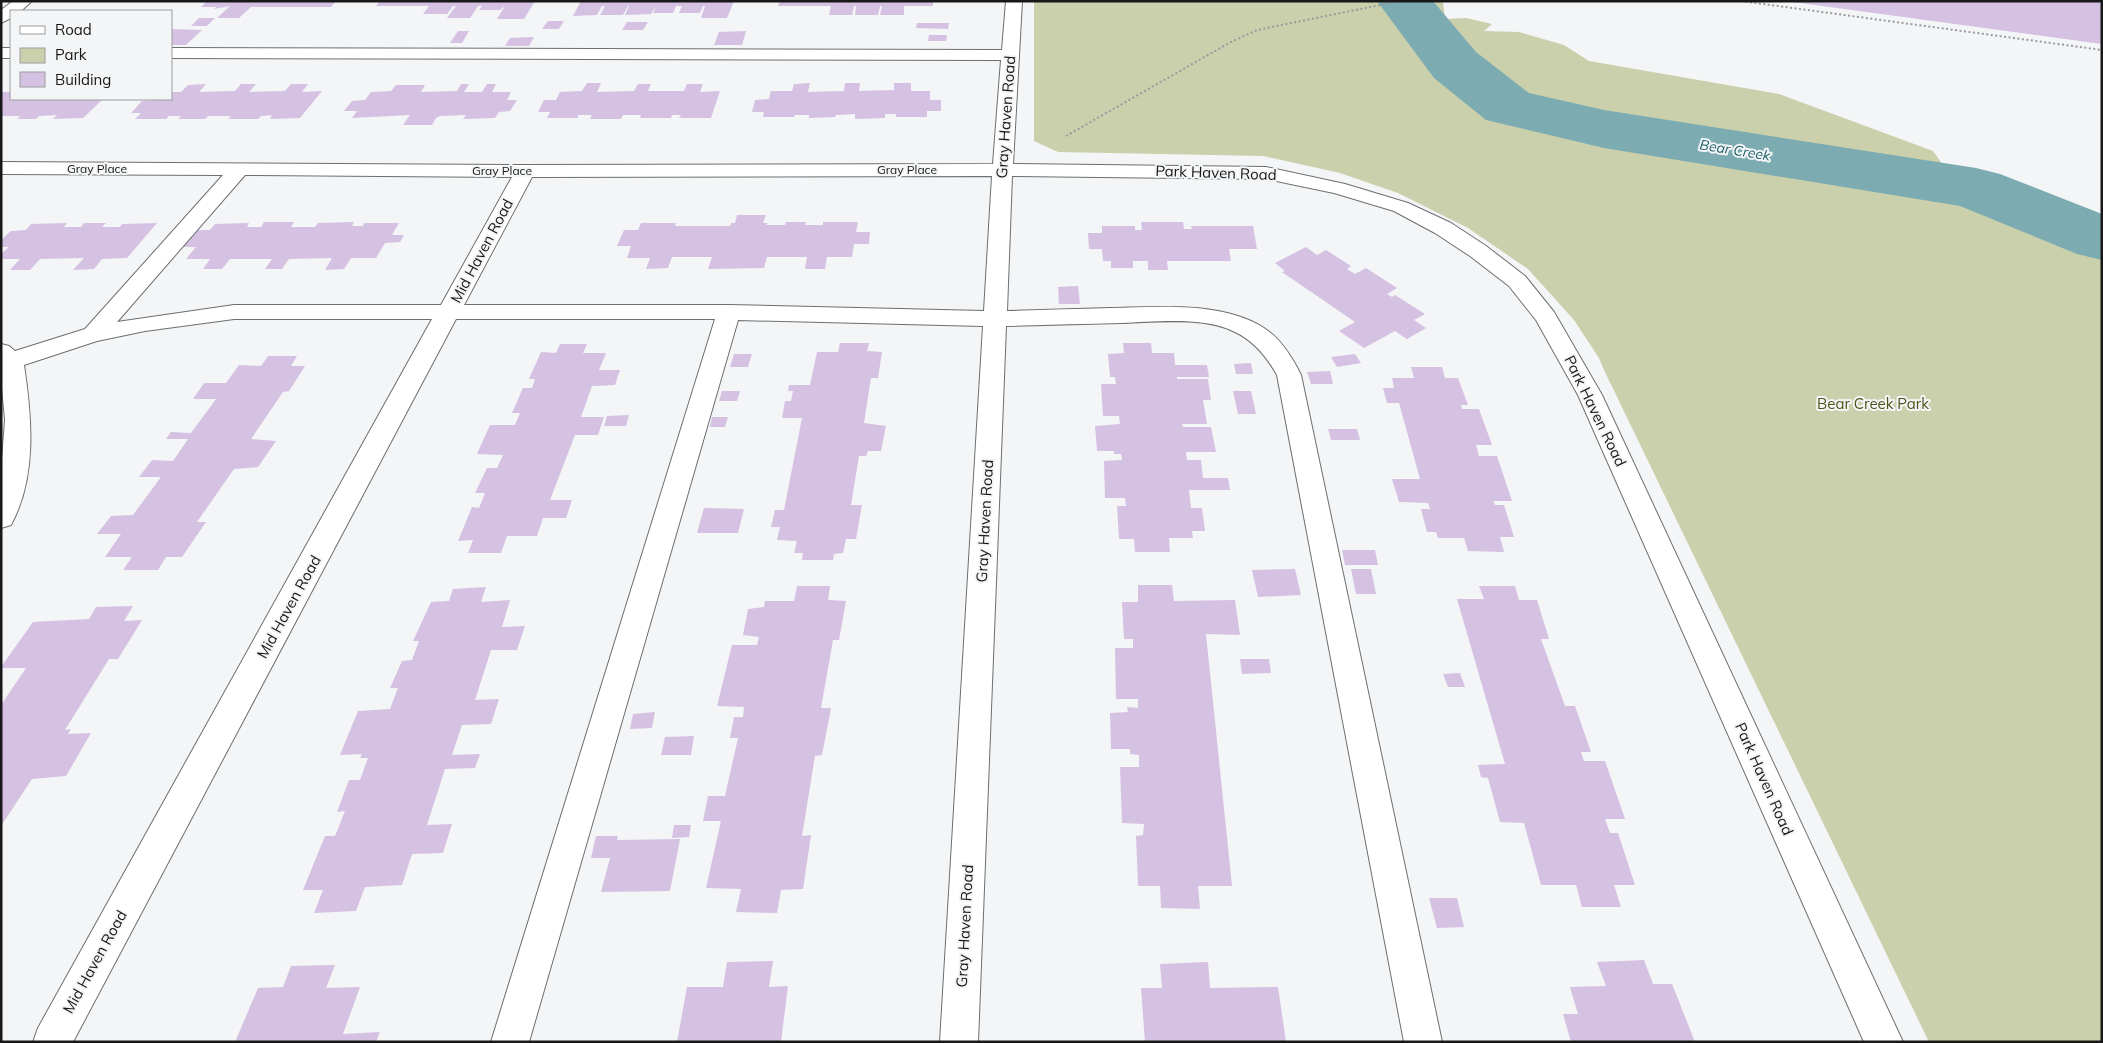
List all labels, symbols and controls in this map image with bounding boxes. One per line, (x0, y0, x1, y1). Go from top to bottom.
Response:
legend (10, 10, 172, 100)
text: Road (55, 20, 92, 39)
text: Park (55, 45, 87, 64)
street label: Gray Haven Road (992, 55, 1019, 179)
text: Building (55, 70, 111, 89)
water label: Bear Creek (1698, 136, 1772, 165)
street label: Gray Place (67, 161, 127, 176)
street label: Park Haven Road (1155, 161, 1277, 184)
street label: Gray Place (877, 162, 937, 177)
street label: Gray Place (472, 163, 532, 178)
street label: Mid Haven Road (446, 195, 517, 306)
street label: Park Haven Road (1560, 352, 1631, 470)
park label: Bear Creek Park (1817, 394, 1929, 413)
street label: Gray Haven Road (972, 459, 997, 583)
street label: Mid Haven Road (252, 552, 325, 662)
street label: Park Haven Road (1731, 719, 1798, 838)
street label: Gray Haven Road (952, 864, 977, 988)
street label: Mid Haven Road (58, 907, 131, 1017)

